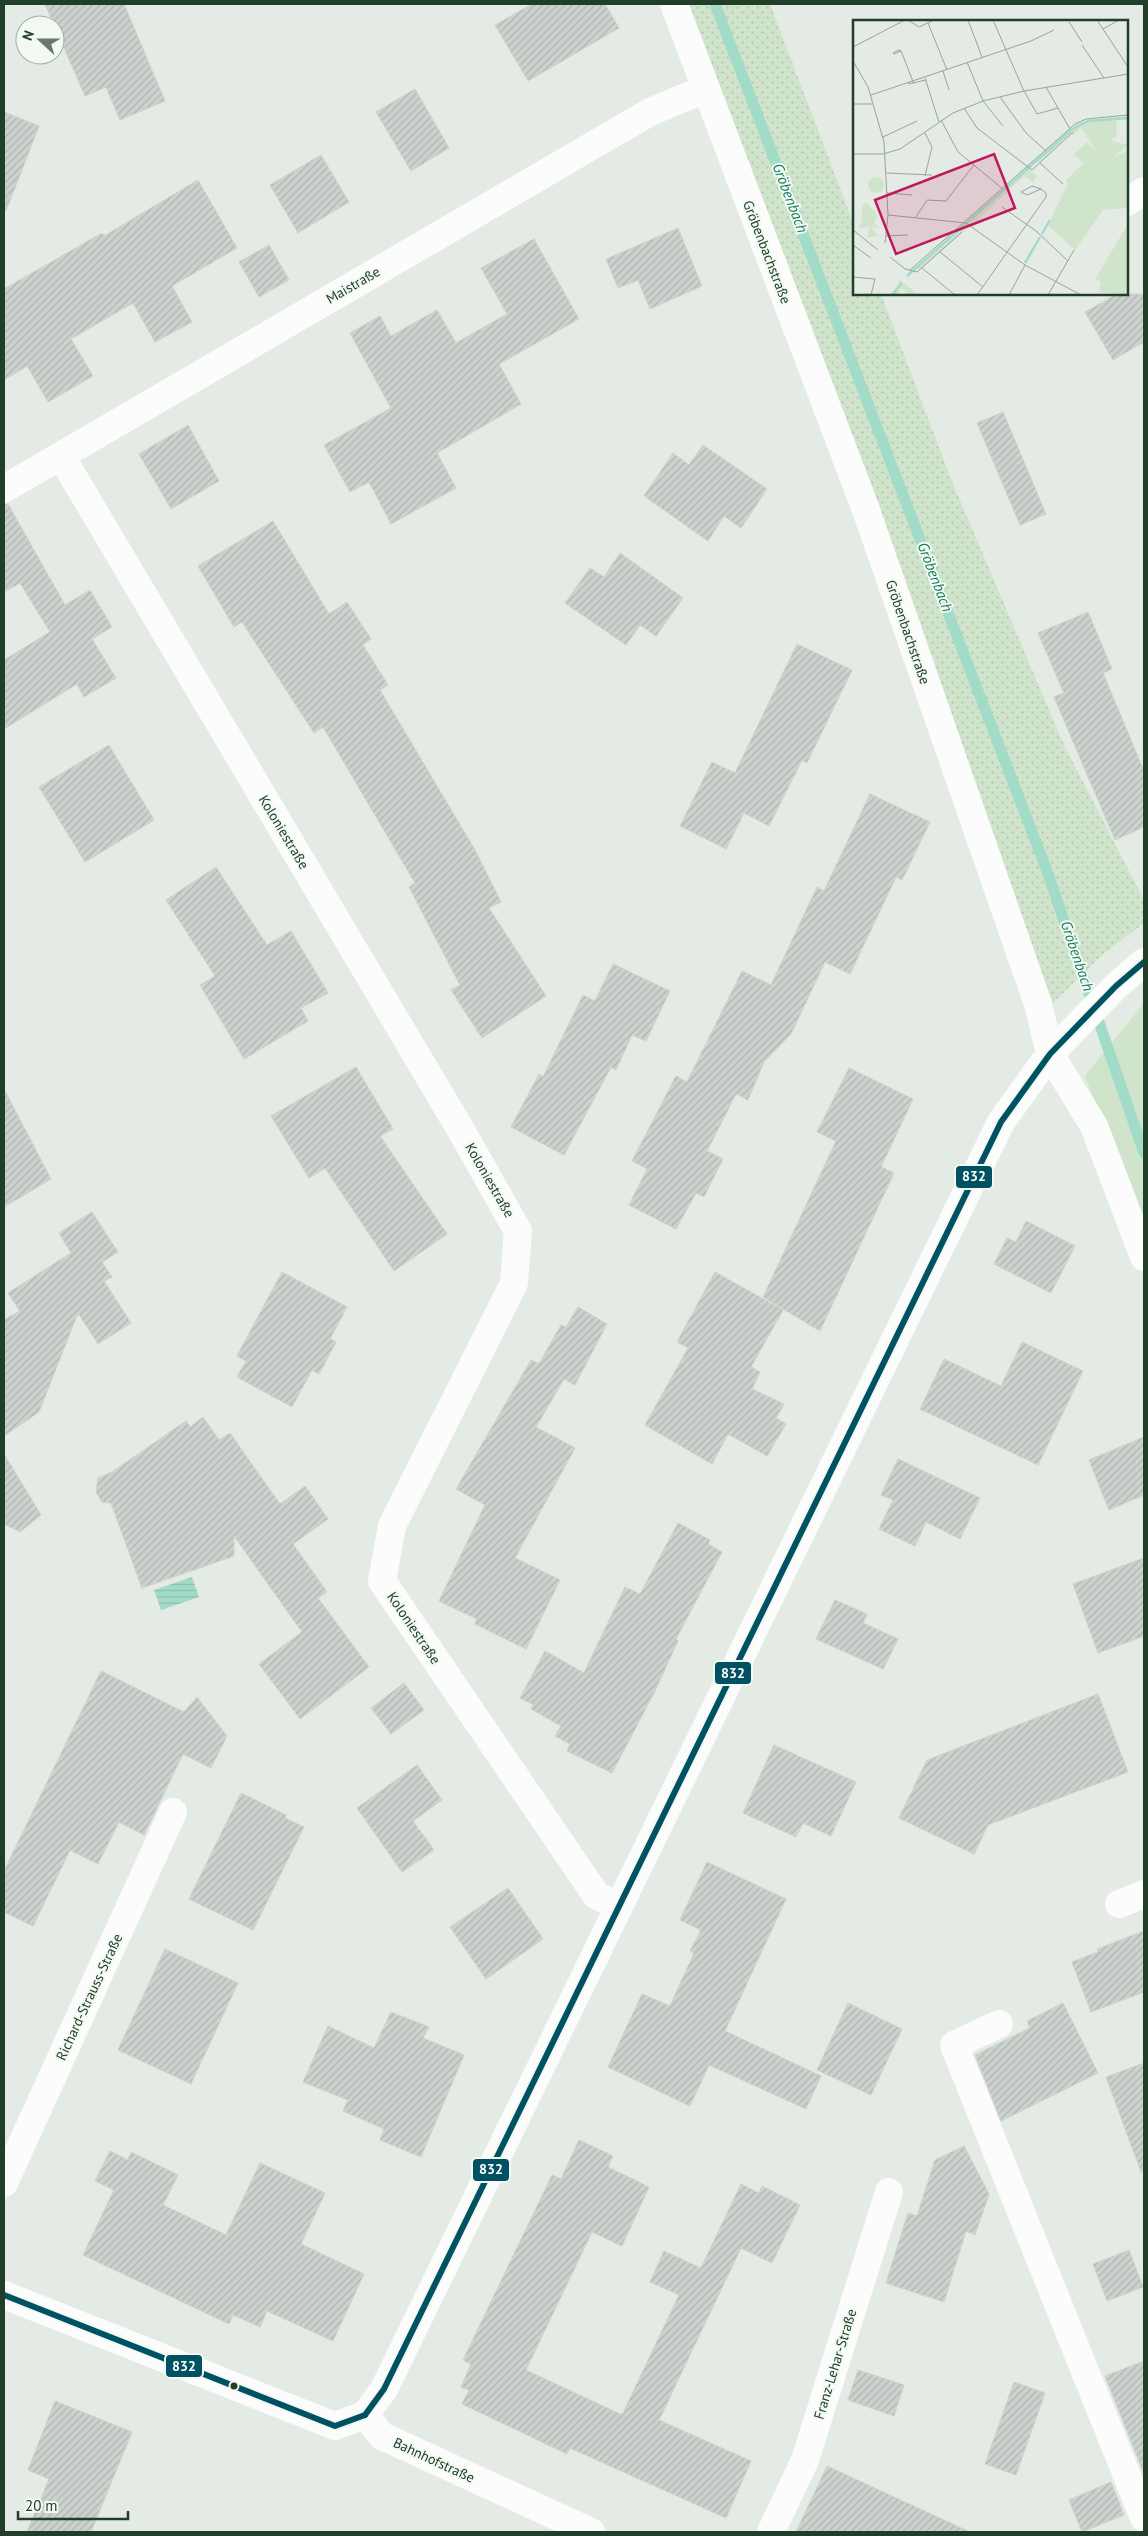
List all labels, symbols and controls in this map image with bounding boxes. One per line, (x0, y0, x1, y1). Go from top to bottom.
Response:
north arrow (15, 15, 65, 65)
inset map (853, 20, 1128, 295)
text: N (18, 28, 38, 43)
water label: Gröbenbach (769, 160, 812, 235)
street label: Gröbenbachstraße (739, 198, 795, 306)
street label: Maistraße (323, 262, 383, 308)
water label: Gröbenbach (914, 539, 957, 614)
street label: Gröbenbachstraße (882, 577, 934, 687)
street label: Koloniestraße (255, 792, 313, 872)
water label: Gröbenbach (1057, 918, 1098, 994)
street label: Koloniestraße (461, 1139, 519, 1221)
line badge: 832 (955, 1165, 993, 1189)
text: 832 (962, 1167, 986, 1185)
street label: Koloniestraße (383, 1588, 445, 1668)
line badge: 832 (714, 1661, 752, 1685)
text: 832 (721, 1664, 745, 1682)
street label: Richard-Strauss-Straße (52, 1931, 126, 2063)
line badge: 832 (472, 2158, 510, 2182)
text: 832 (479, 2160, 503, 2178)
street label: Franz-Lehar-Straße (810, 2307, 860, 2421)
line badge: 832 (165, 2354, 203, 2378)
text: 832 (172, 2357, 196, 2375)
unlabelled marker (229, 2381, 239, 2391)
street label: Bahnhofstraße (390, 2433, 478, 2487)
scale bar (18, 2488, 128, 2520)
text: 20 m (25, 2496, 58, 2515)

